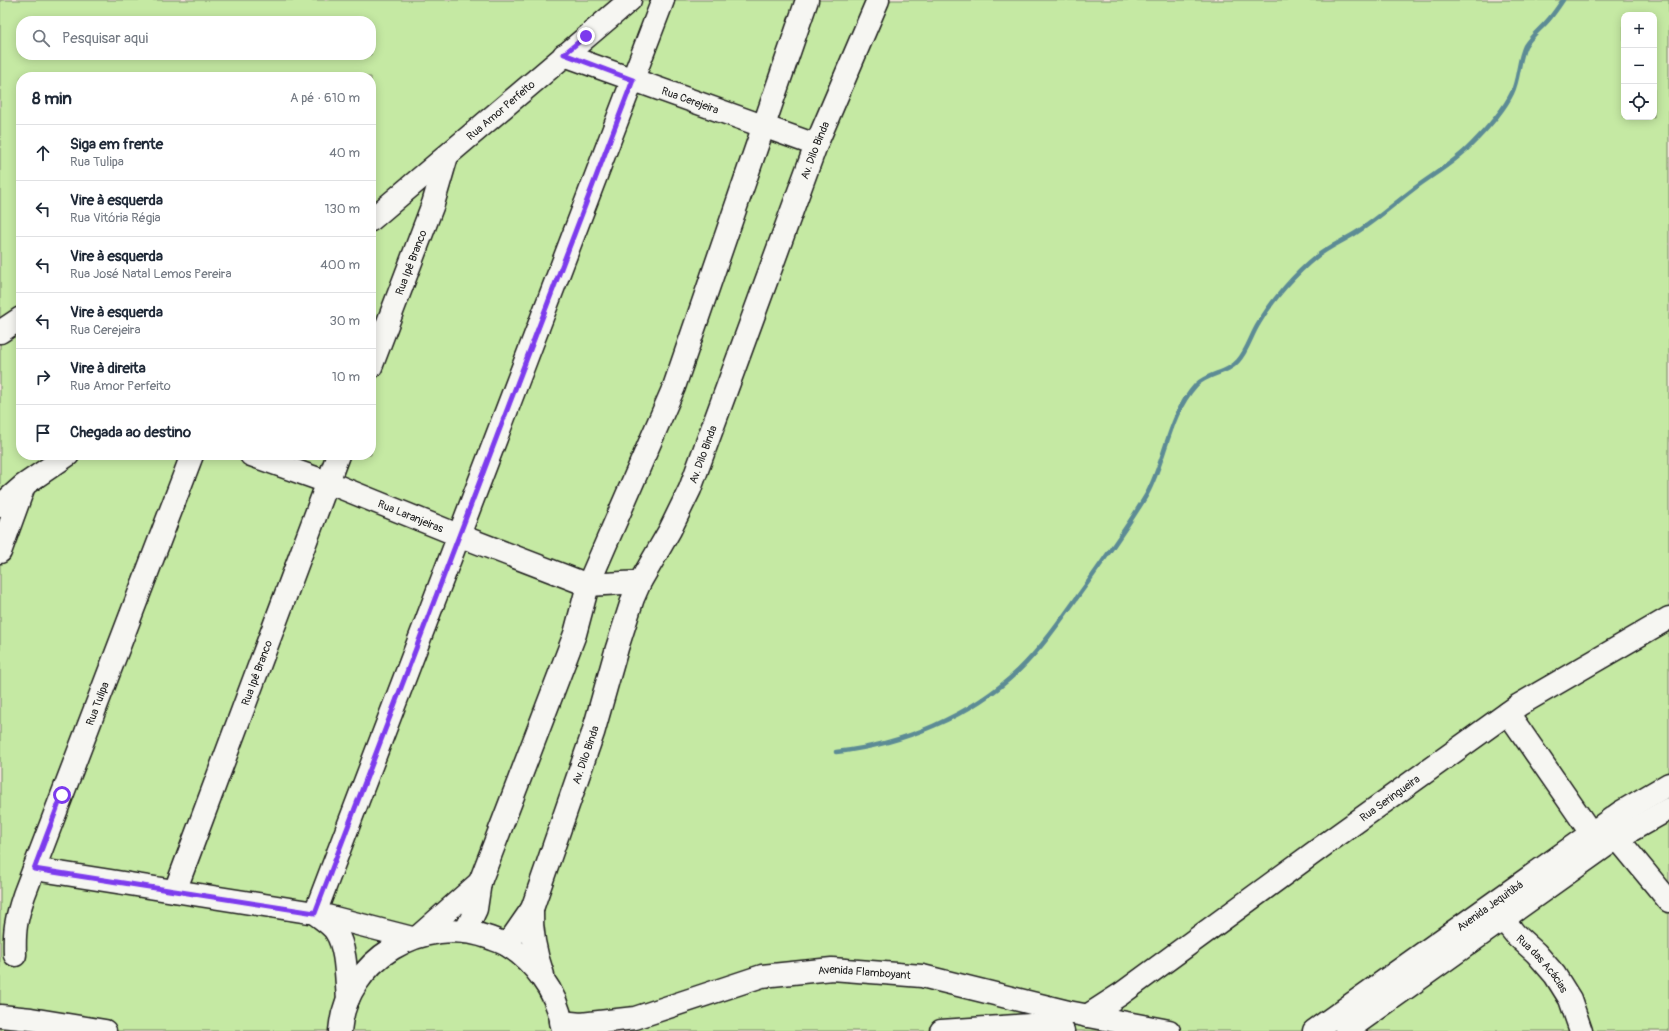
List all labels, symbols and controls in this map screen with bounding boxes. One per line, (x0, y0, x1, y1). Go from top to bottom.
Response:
map controls (1621, 12, 1657, 120)
button: + (1621, 12, 1657, 48)
search box (16, 16, 376, 60)
icon: search (30, 27, 52, 49)
route end (577, 27, 595, 45)
text: Pesquisar aqui (62, 29, 148, 48)
button: − (1621, 48, 1657, 84)
street label: Rua Amor Perfeito (464, 78, 538, 143)
street label: Rua Cerejeira (660, 84, 720, 117)
button: locate (1621, 84, 1657, 120)
text: 8 min (32, 88, 72, 109)
text: A pé · 610 m (290, 90, 360, 106)
street label: Av. Dilo Binda (798, 120, 832, 181)
text: Siga em frente (70, 135, 163, 154)
icon: ahead (32, 142, 54, 164)
text: 40 m (329, 145, 360, 161)
text: Rua Tulipa (70, 154, 124, 170)
text: Vire à esquerda (70, 191, 163, 210)
icon: left (32, 198, 54, 220)
text: 130 m (324, 201, 360, 217)
text: Rua Vitória Régia (70, 210, 161, 226)
street label: Rua Ipê Branco (393, 228, 430, 297)
text: Vire à esquerda (70, 247, 163, 266)
icon: left (32, 254, 54, 276)
text: 400 m (320, 257, 360, 273)
text: Rua José Natal Lemos Pereira (70, 266, 231, 282)
text: Vire à esquerda (70, 303, 163, 322)
icon: left (32, 310, 54, 332)
text: 30 m (330, 313, 360, 329)
text: Rua Cerejeira (70, 322, 141, 338)
text: Vire à direita (70, 359, 146, 378)
icon: right (32, 366, 54, 388)
text: 10 m (332, 369, 360, 385)
text: Rua Amor Perfeito (70, 378, 171, 394)
icon: arrive (32, 422, 54, 444)
text: Chegada ao destino (70, 423, 191, 442)
street label: Av. Dilo Binda (687, 424, 720, 485)
street label: Rua Laranjeiras (376, 497, 445, 535)
street label: Rua Ipê Branco (239, 638, 275, 707)
street label: Rua Tulipa (83, 680, 112, 727)
street label: Av. Dilo Binda (570, 724, 602, 786)
street label: Rua Seringueira (1357, 772, 1422, 824)
route start (53, 786, 71, 804)
street label: Avenida Jequitibá (1455, 878, 1526, 934)
street label: Rua das Acácias (1513, 932, 1570, 995)
street label: Avenida Flamboyant (817, 963, 912, 982)

